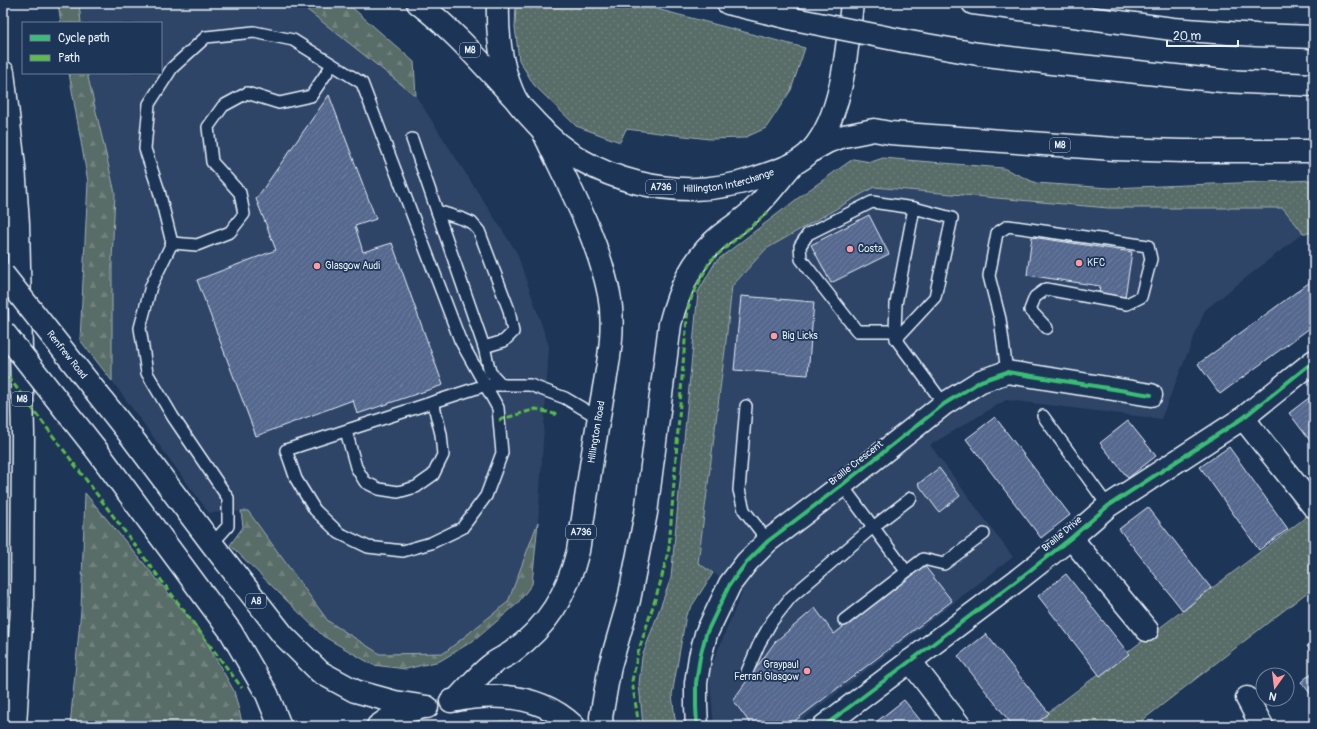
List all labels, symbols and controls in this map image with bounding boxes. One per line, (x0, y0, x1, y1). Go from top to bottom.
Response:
legend (22, 22, 162, 74)
scale bar (1167, 22, 1238, 48)
text: 20 m (1173, 29, 1202, 44)
text: Cycle path (58, 31, 110, 46)
road number: M8 (460, 43, 480, 57)
text: Path (58, 51, 80, 66)
road number: M8 (1050, 138, 1070, 152)
street label: Hillington Interchange (683, 166, 776, 195)
road number: A736 (646, 180, 676, 194)
place label: Costa (858, 243, 883, 255)
marker: Costa (845, 244, 855, 254)
place label: KFC (1087, 257, 1105, 269)
marker: KFC (1074, 258, 1084, 268)
place label: Glasgow Audi (325, 260, 380, 272)
marker: Glasgow Audi (312, 261, 322, 271)
street label: Renfrew Road (44, 328, 90, 382)
place label: Big Licks (782, 330, 818, 342)
marker: Big Licks (769, 331, 779, 341)
road number: M8 (12, 392, 32, 406)
street label: Hillington Road (585, 400, 608, 464)
street label: Braille Crescent (826, 437, 886, 488)
street label: Braille Drive (1039, 514, 1085, 554)
road number: A736 (566, 525, 596, 539)
road number: A8 (246, 594, 266, 608)
place label: Graypaul Ferrari Glasgow (734, 659, 799, 683)
marker: Graypaul Ferrari Glasgow (802, 666, 812, 676)
north arrow (1255, 667, 1295, 707)
text: N (1267, 689, 1278, 703)

